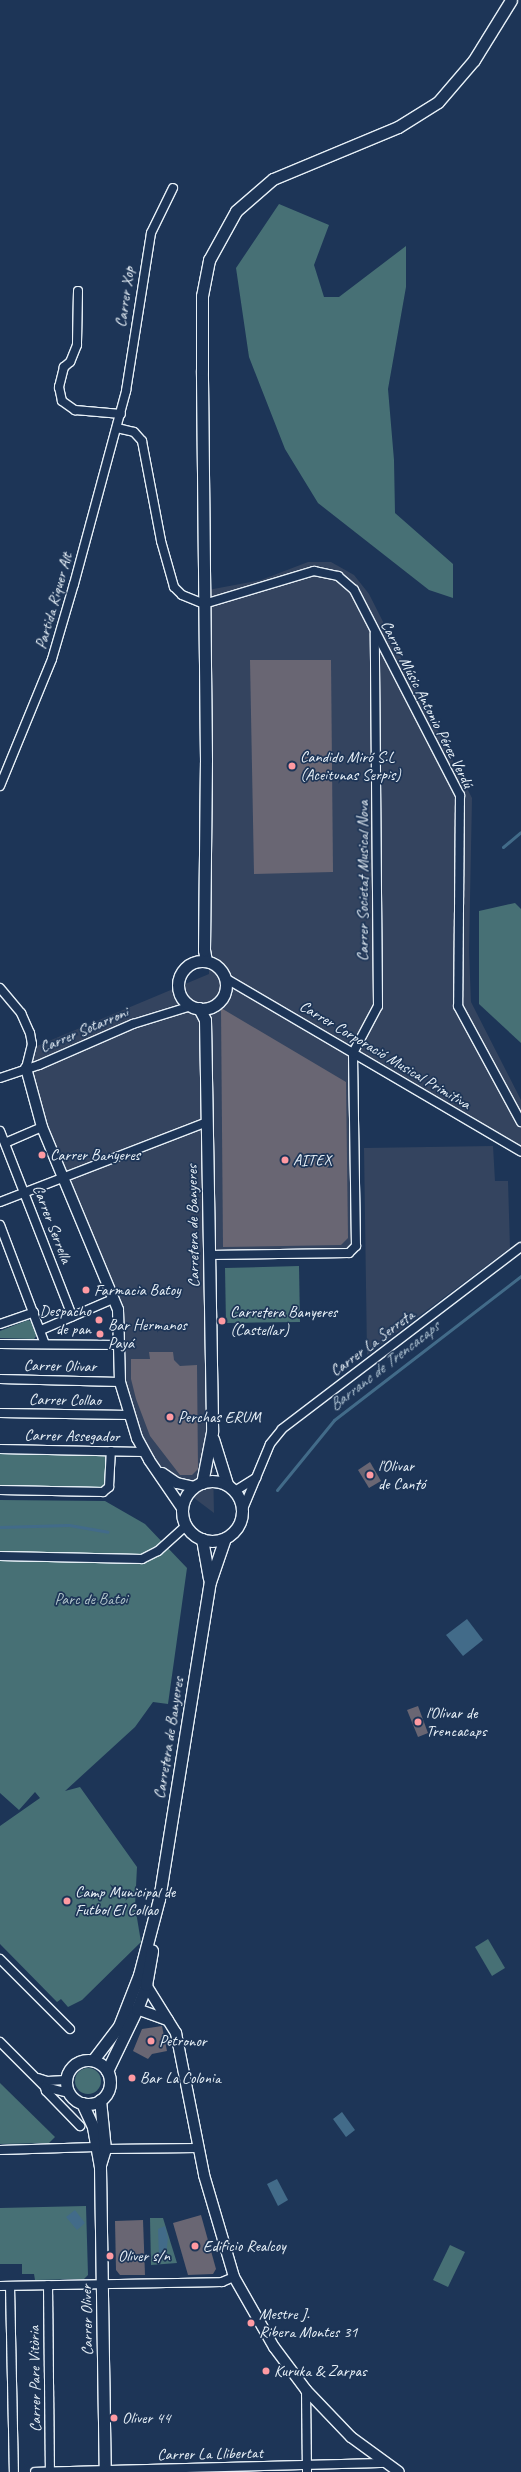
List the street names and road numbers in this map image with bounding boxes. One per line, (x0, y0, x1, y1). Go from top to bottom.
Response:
street label: Carrer Xop (111, 266, 139, 328)
street label: Partida Riquer Alt (31, 551, 77, 651)
street label: Carrer Músic Antonio Pérez Verdú (376, 617, 478, 791)
street label: Carrer Societat Musical Nova (353, 801, 373, 961)
street label: Carrer Corporació Musical Primitiva (296, 996, 474, 1114)
street label: Carrer Sotarroni (37, 1003, 131, 1057)
street label: Carretera de Banyeres (182, 1164, 204, 1288)
street label: Carrer Serrella (28, 1182, 76, 1266)
street label: Carrer La Serreta (326, 1305, 418, 1381)
street label: Carrer Olivar (24, 1356, 96, 1376)
street label: Carrer Collao (29, 1390, 101, 1410)
street label: Carrer Assegador (25, 1426, 119, 1446)
street label: Carretera de Banyeres (150, 1676, 188, 1800)
street label: Carrer Oliver (77, 2284, 97, 2356)
street label: Carrer Pare Vitòria (24, 2326, 46, 2432)
street label: Carrer La Llibertat (157, 2443, 263, 2465)

